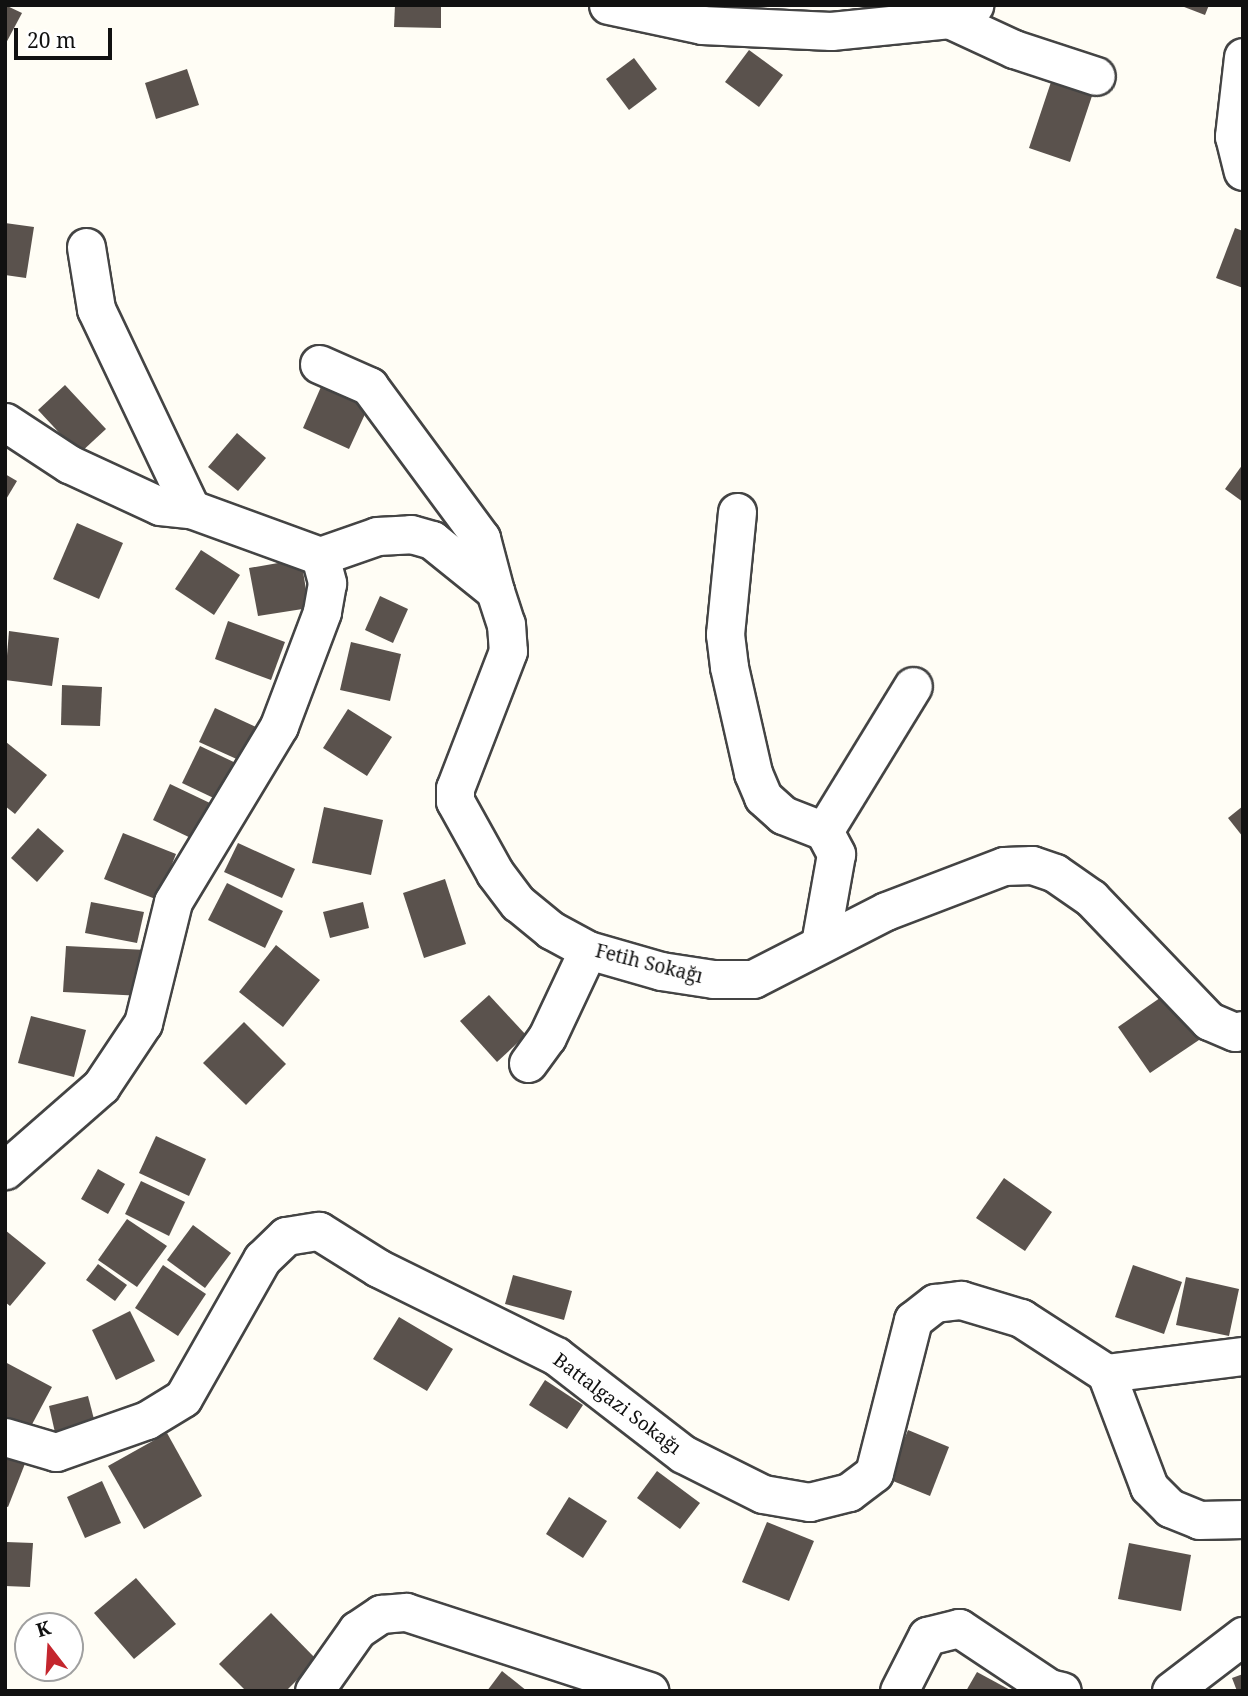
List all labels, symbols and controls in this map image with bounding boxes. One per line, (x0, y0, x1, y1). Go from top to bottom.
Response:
scale bar (18, 14, 116, 58)
text: 20 m (27, 26, 76, 54)
street label: Fetih Sokağı (593, 940, 705, 988)
street label: Battalgazi Sokağı (549, 1349, 685, 1459)
north arrow (14, 1612, 84, 1682)
text: K (33, 1614, 54, 1643)

